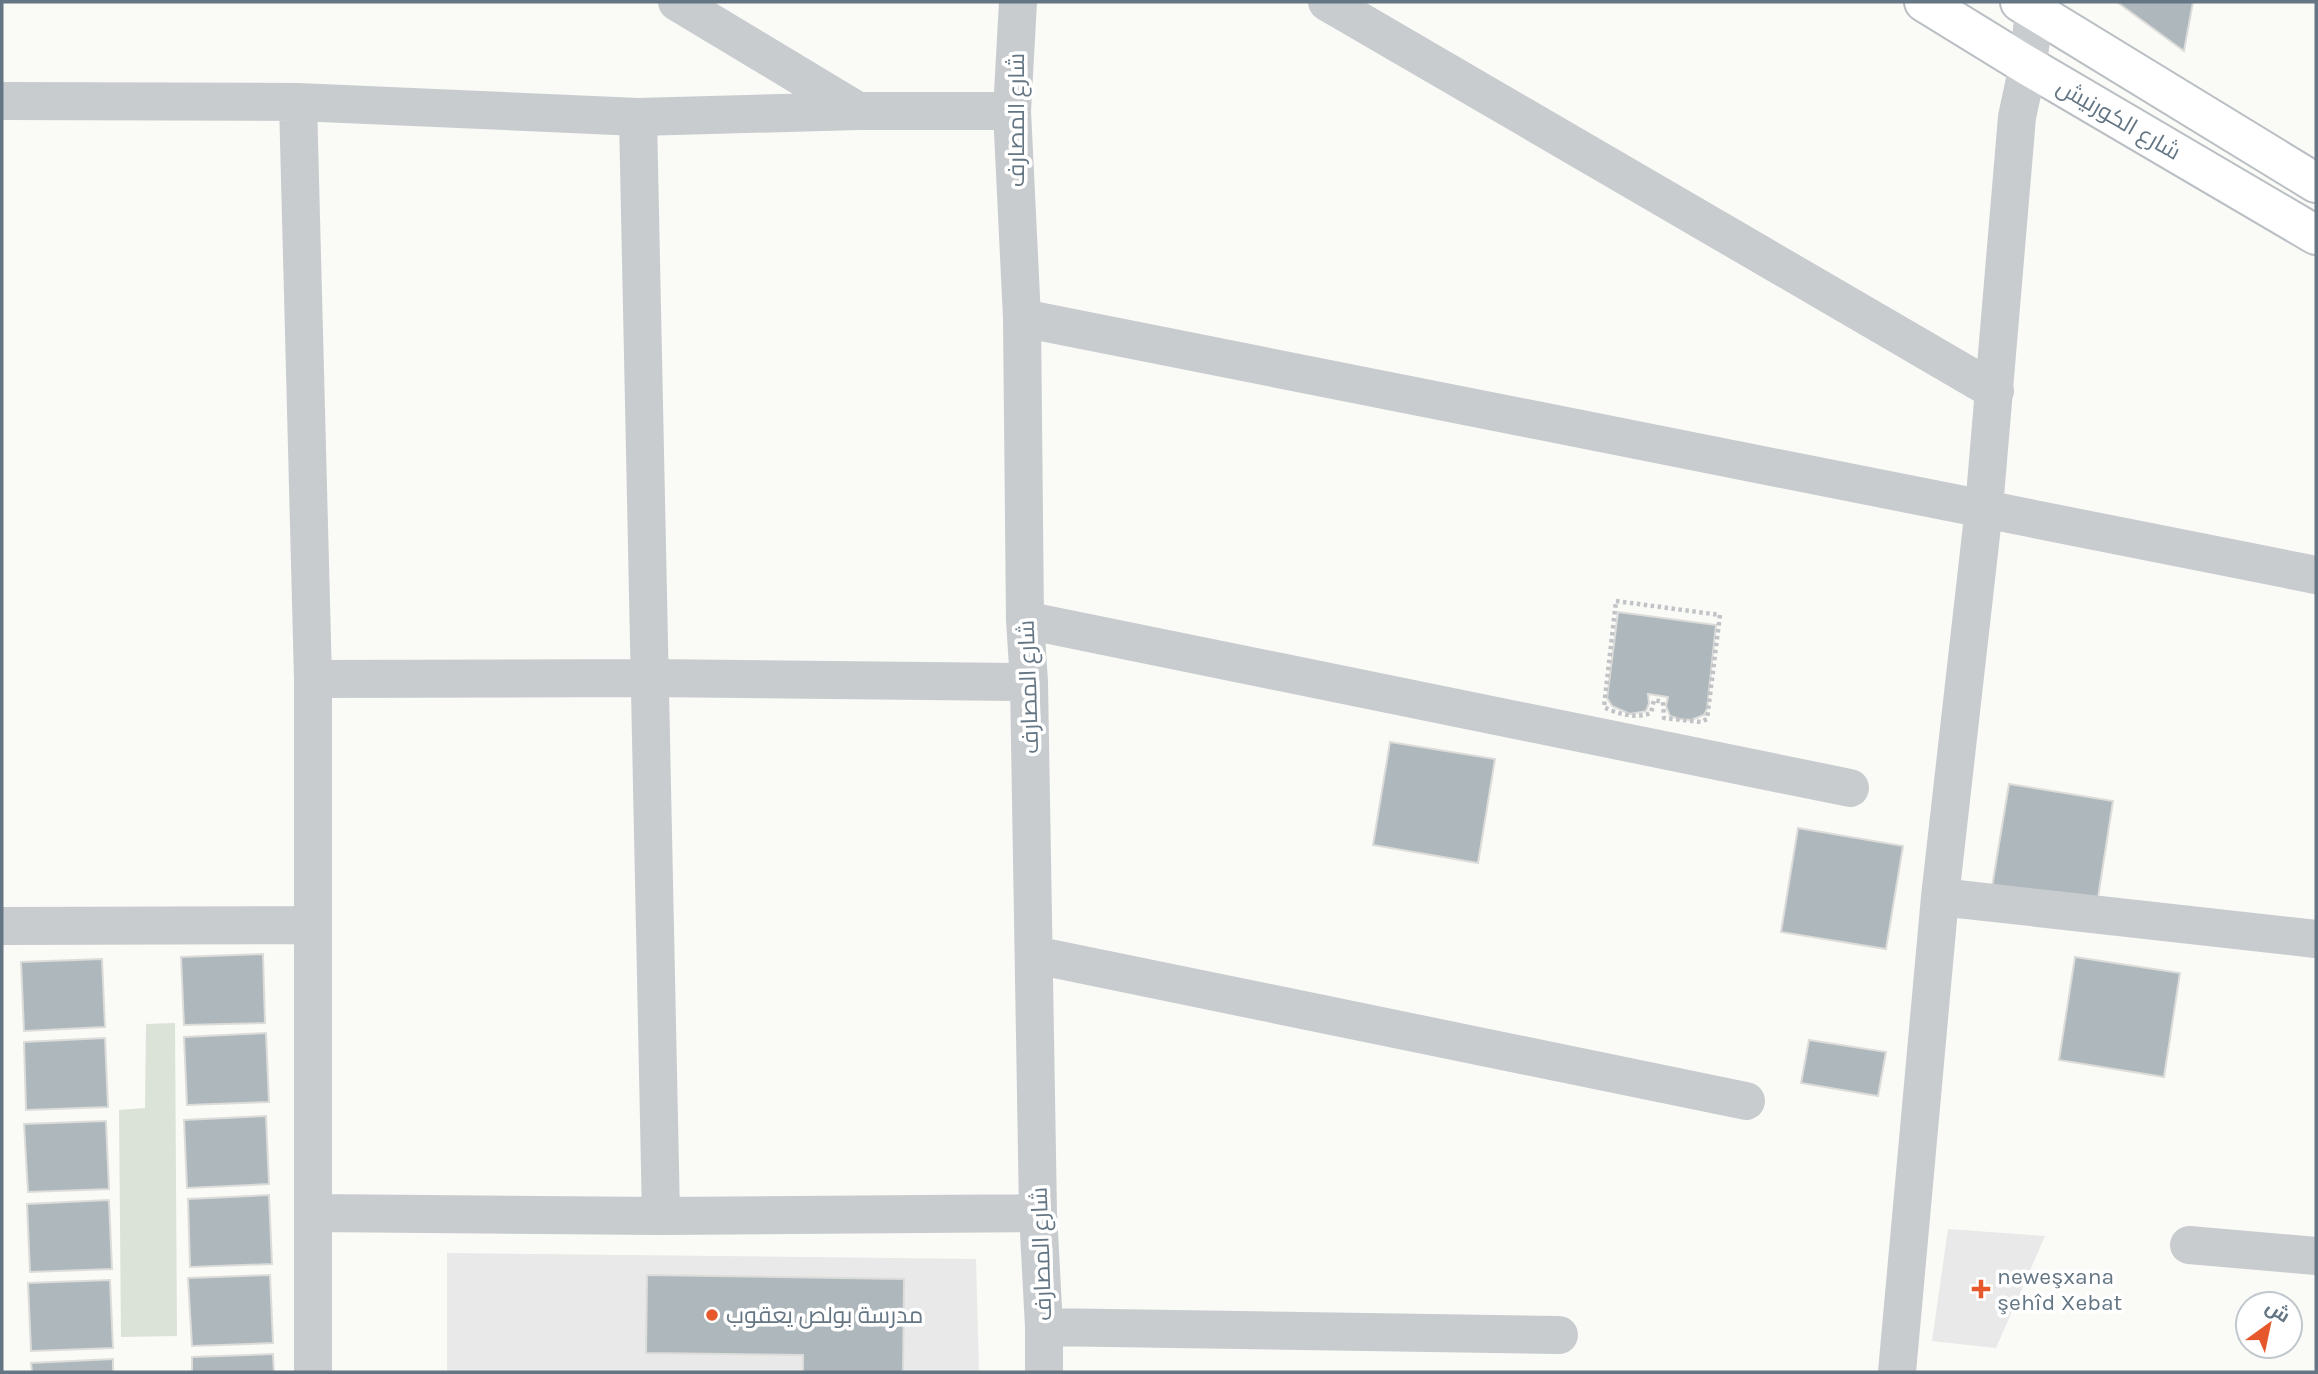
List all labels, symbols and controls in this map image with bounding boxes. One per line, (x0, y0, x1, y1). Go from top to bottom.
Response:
street label: شارع المصارف (1003, 53, 1032, 187)
street label: شارع الكورنيش (2051, 73, 2186, 168)
street label: شارع المصارف (1013, 619, 1046, 755)
street label: شارع المصارف (1026, 1186, 1059, 1322)
place label: neweşxana şehîd Xebat (1997, 1263, 2123, 1316)
marker: neweşxana şehîd Xebat (1971, 1279, 1991, 1299)
north arrow (2234, 1290, 2304, 1360)
text: ش (2261, 1296, 2294, 1327)
place label: مدرسة بولص يعقوب (726, 1302, 923, 1329)
marker: مدرسة بولص يعقوب (704, 1307, 720, 1323)

